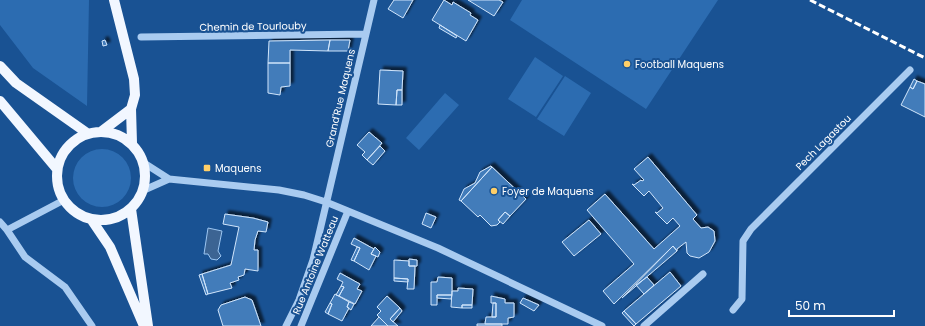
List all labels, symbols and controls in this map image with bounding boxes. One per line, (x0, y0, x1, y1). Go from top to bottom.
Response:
street label: Chemin de Tourlouby (199, 18, 307, 35)
street label: Grand'Rue Maquens (322, 47, 359, 149)
place label: Football Maquens (635, 57, 724, 72)
marker: Football Maquens (622, 59, 632, 69)
street label: Pech Lagastou (792, 111, 855, 174)
place label: Maquens (215, 161, 261, 176)
marker: Maquens (202, 163, 212, 173)
place label: Foyer de Maquens (502, 184, 594, 199)
marker: Foyer de Maquens (489, 186, 499, 196)
street label: Rue Antoine Watteau (289, 214, 342, 317)
scale bar (789, 292, 894, 318)
text: 50 m (795, 297, 826, 314)

